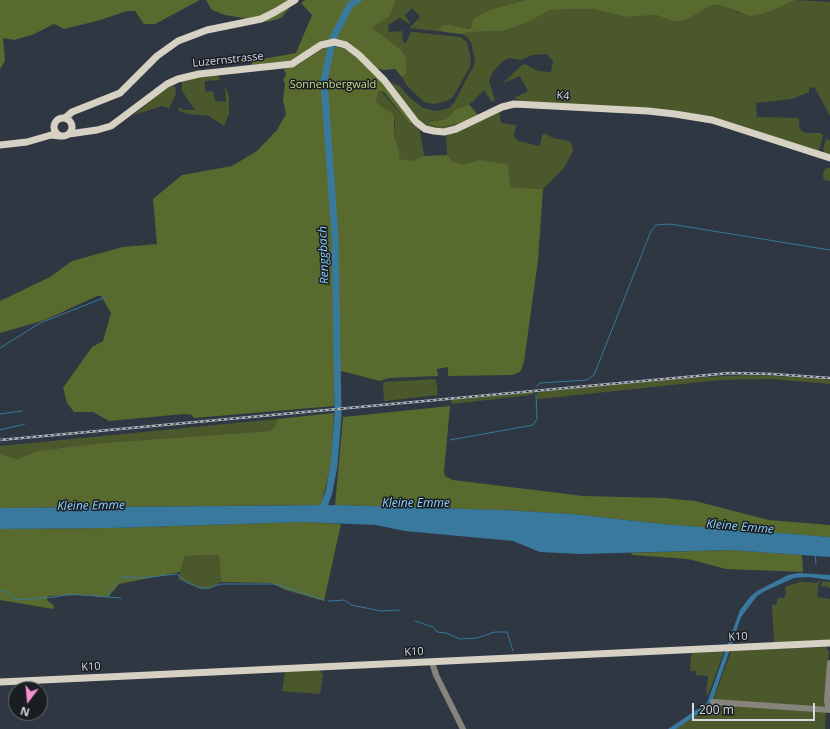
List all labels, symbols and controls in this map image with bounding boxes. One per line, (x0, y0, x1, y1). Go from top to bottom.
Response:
street label: Luzernstrasse (192, 50, 264, 70)
park label: Sonnenbergwald (290, 78, 376, 92)
street label: K4 (556, 89, 570, 103)
water label: Renggbach (316, 226, 332, 284)
water label: Kleine Emme (382, 497, 450, 511)
water label: Kleine Emme (57, 498, 125, 514)
water label: Kleine Emme (706, 517, 774, 537)
street label: K10 (728, 630, 748, 644)
street label: K10 (404, 645, 424, 659)
street label: K10 (81, 660, 101, 674)
north arrow (8, 681, 48, 721)
scale bar (694, 695, 817, 721)
text: 200 m (699, 701, 734, 718)
text: N (18, 704, 31, 721)

